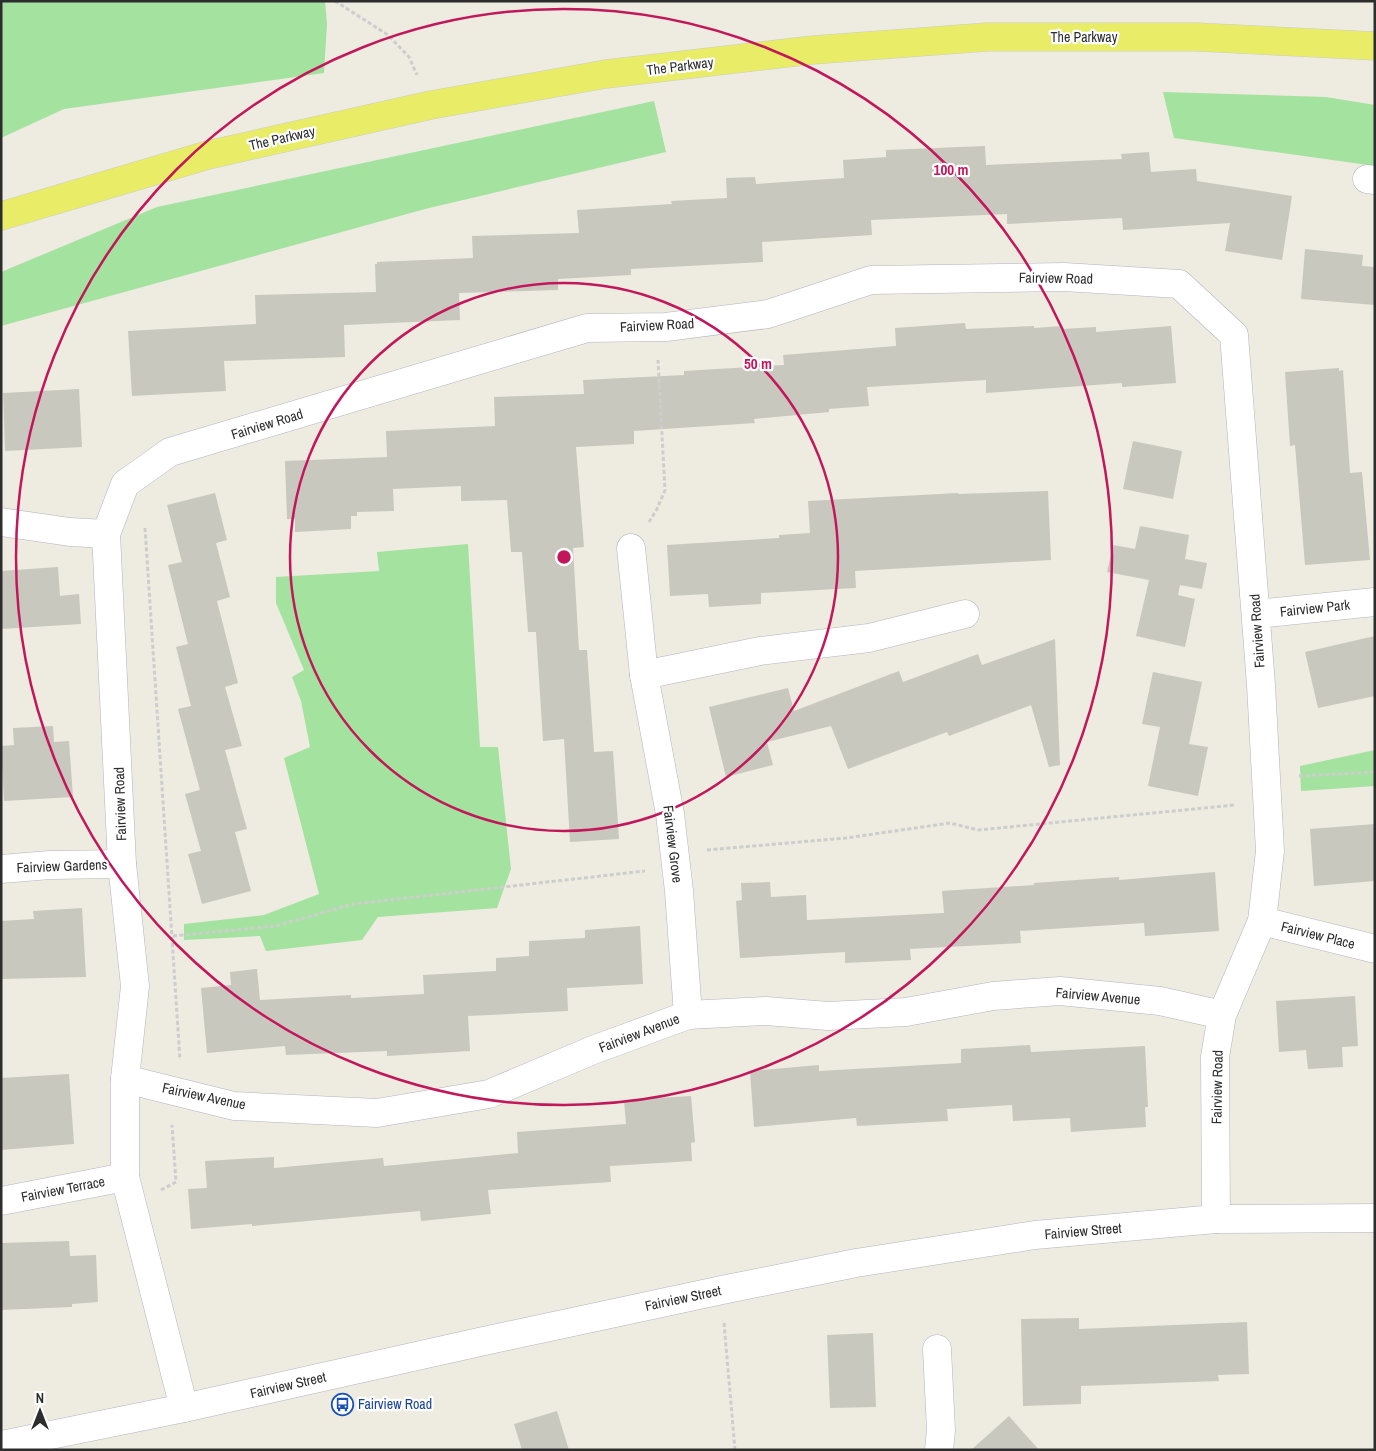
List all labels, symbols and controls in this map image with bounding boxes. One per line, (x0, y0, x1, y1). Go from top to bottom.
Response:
street label: The Parkway (1051, 28, 1118, 46)
street label: The Parkway (646, 53, 715, 79)
street label: The Parkway (247, 122, 317, 154)
text: 100 m (934, 159, 968, 180)
street label: Fairview Road (1019, 268, 1093, 288)
street label: Fairview Road (620, 314, 694, 336)
text: 50 m (744, 353, 772, 374)
street label: Fairview Road (229, 405, 305, 443)
centre of rings (555, 548, 573, 566)
street label: Fairview Road (1245, 593, 1269, 669)
street label: Fairview Park (1279, 595, 1351, 621)
street label: Fairview Road (110, 767, 130, 841)
street label: Fairview Grove (659, 804, 687, 884)
street label: Fairview Gardens (16, 855, 108, 877)
street label: Fairview Place (1279, 917, 1357, 953)
street label: Fairview Avenue (1055, 983, 1141, 1009)
street label: Fairview Avenue (596, 1009, 682, 1057)
street label: Fairview Road (1207, 1050, 1227, 1124)
street label: Fairview Avenue (161, 1078, 247, 1114)
street label: Fairview Terrace (20, 1172, 106, 1206)
street label: Fairview Street (1044, 1219, 1122, 1243)
street label: Fairview Street (643, 1281, 723, 1315)
street label: Fairview Street (248, 1368, 328, 1402)
north arrow (15, 1386, 65, 1436)
text: N (36, 1389, 44, 1407)
bus stop icon: Fairview Road (330, 1392, 354, 1416)
place label: Fairview Road (358, 1395, 432, 1413)

